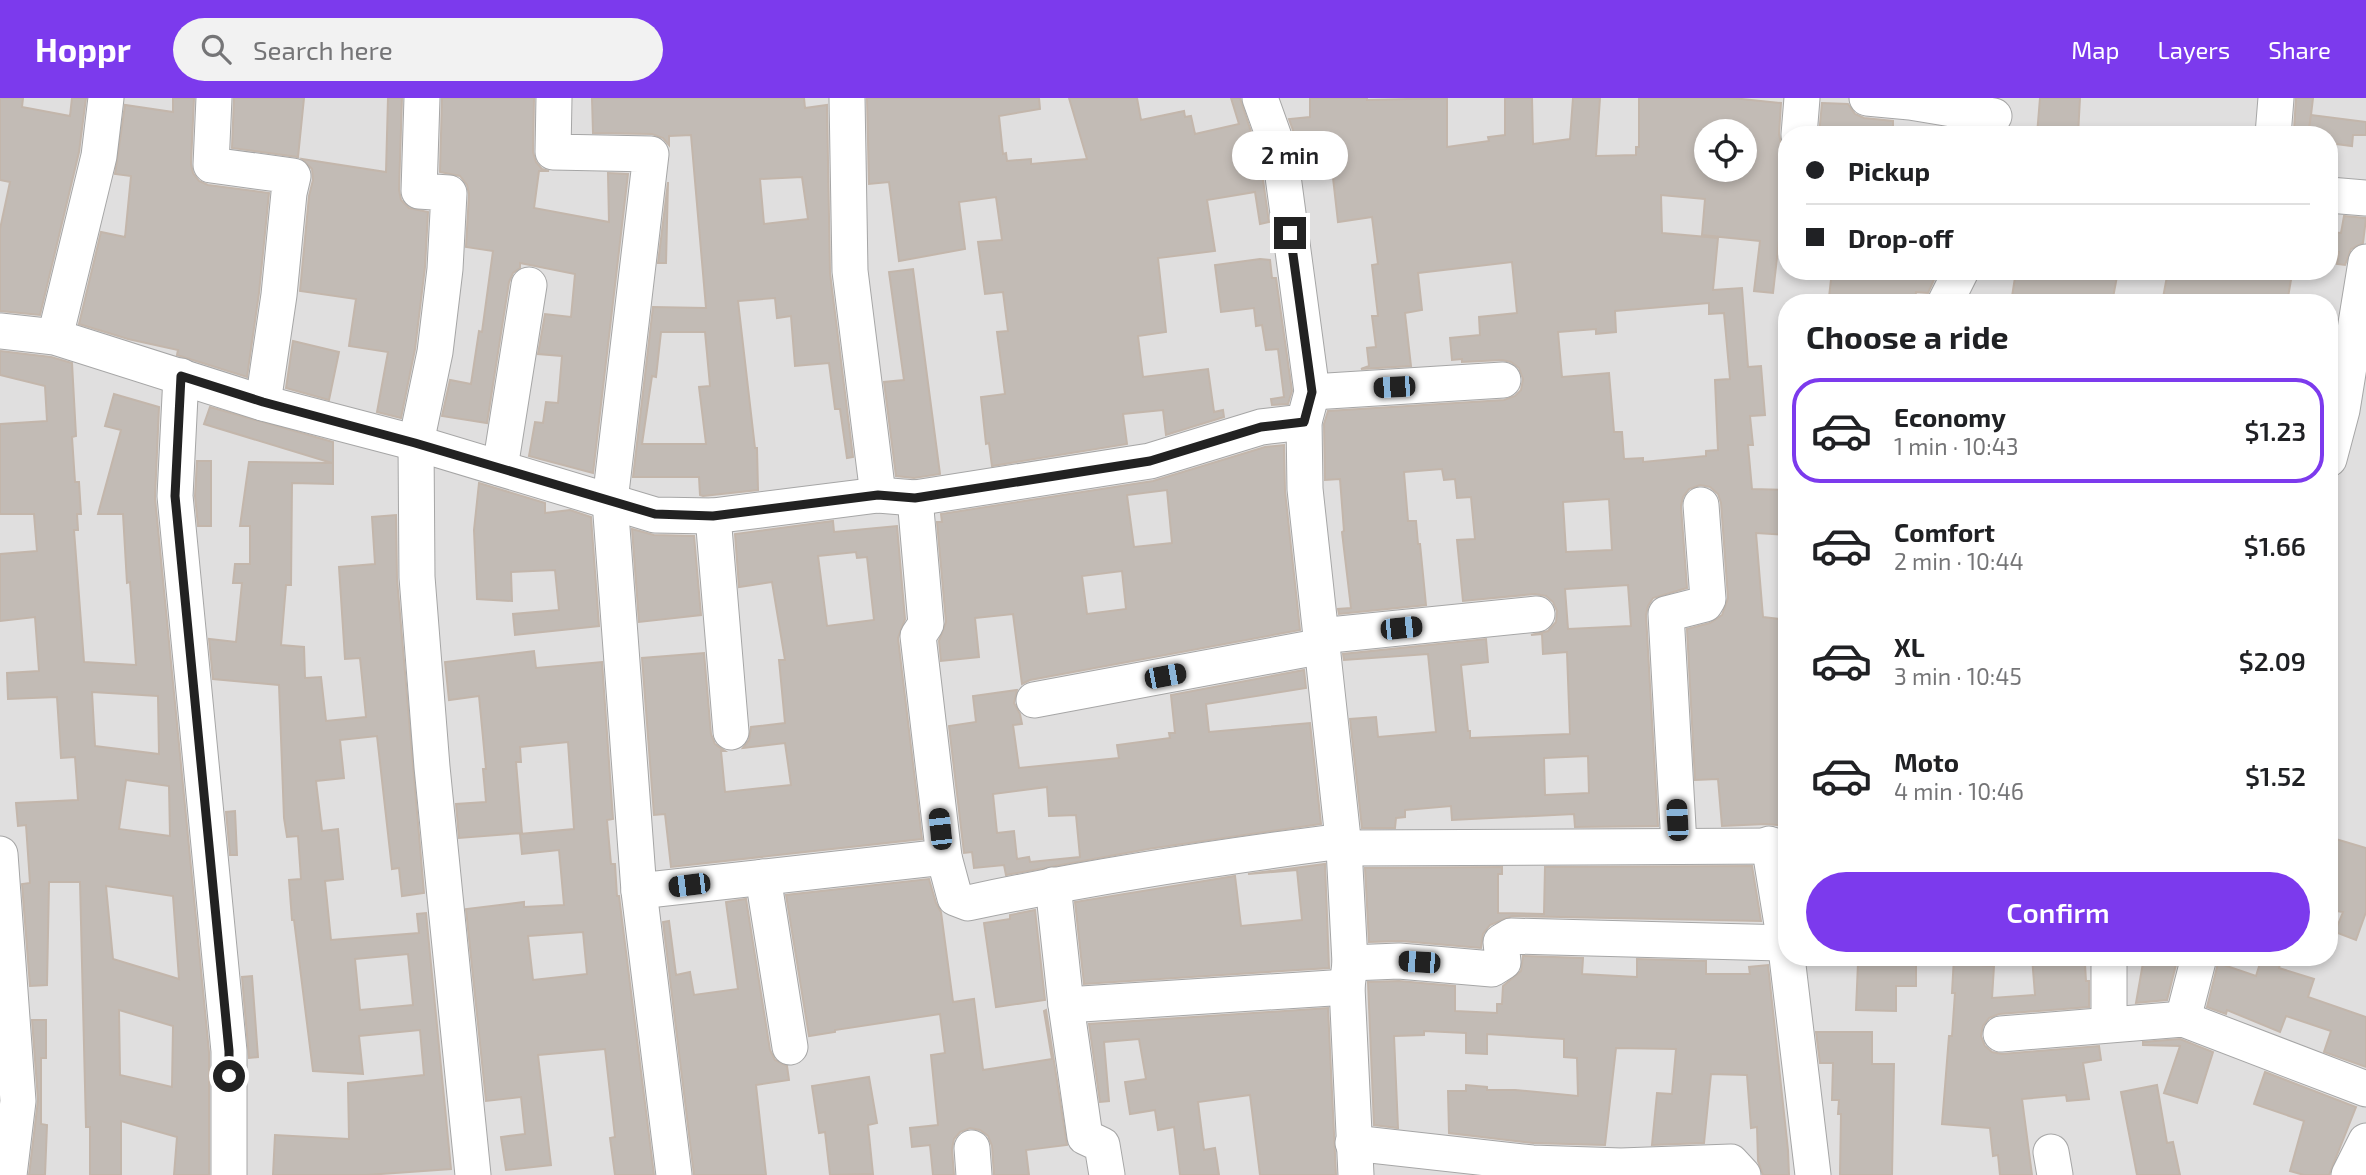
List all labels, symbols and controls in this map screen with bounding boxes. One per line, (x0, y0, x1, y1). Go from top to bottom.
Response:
search box (173, 18, 663, 81)
text: Hoppr (35, 29, 131, 69)
icon: search (197, 30, 235, 68)
text: Search here (253, 34, 393, 65)
text: Map (2071, 35, 2119, 64)
text: Layers (2157, 35, 2230, 64)
text: Share (2268, 35, 2331, 64)
map controls (1694, 119, 1757, 182)
button: locate (1694, 119, 1757, 182)
callout: 2 min (1232, 131, 1348, 180)
text: 2 min (1261, 141, 1319, 169)
text: Pickup (1848, 155, 1930, 186)
route end (1274, 217, 1306, 249)
text: Drop-off (1848, 222, 1953, 253)
text: Choose a ride (1806, 317, 2009, 355)
car (1373, 375, 1416, 399)
icon: car (1810, 399, 1873, 462)
text: Economy (1894, 401, 2006, 432)
text: $1.23 (2245, 415, 2306, 446)
text: 1 min · 10:43 (1894, 432, 2019, 460)
icon: car (1810, 514, 1873, 577)
text: Comfort (1894, 516, 1995, 547)
text: $1.66 (2244, 530, 2306, 561)
text: 2 min · 10:44 (1894, 547, 2024, 575)
car (1380, 615, 1423, 641)
icon: car (1810, 629, 1873, 692)
text: XL (1894, 631, 1925, 662)
text: $2.09 (2239, 645, 2306, 676)
car (1143, 662, 1188, 690)
text: 3 min · 10:45 (1894, 662, 2022, 690)
icon: car (1810, 744, 1873, 807)
text: Moto (1894, 746, 1959, 777)
text: $1.52 (2245, 760, 2306, 791)
text: 4 min · 10:46 (1894, 777, 2024, 805)
car (1666, 798, 1689, 842)
car (928, 807, 953, 851)
car (667, 872, 712, 898)
button: Confirm (1806, 872, 2310, 952)
car (1398, 950, 1441, 974)
route start (213, 1060, 245, 1092)

